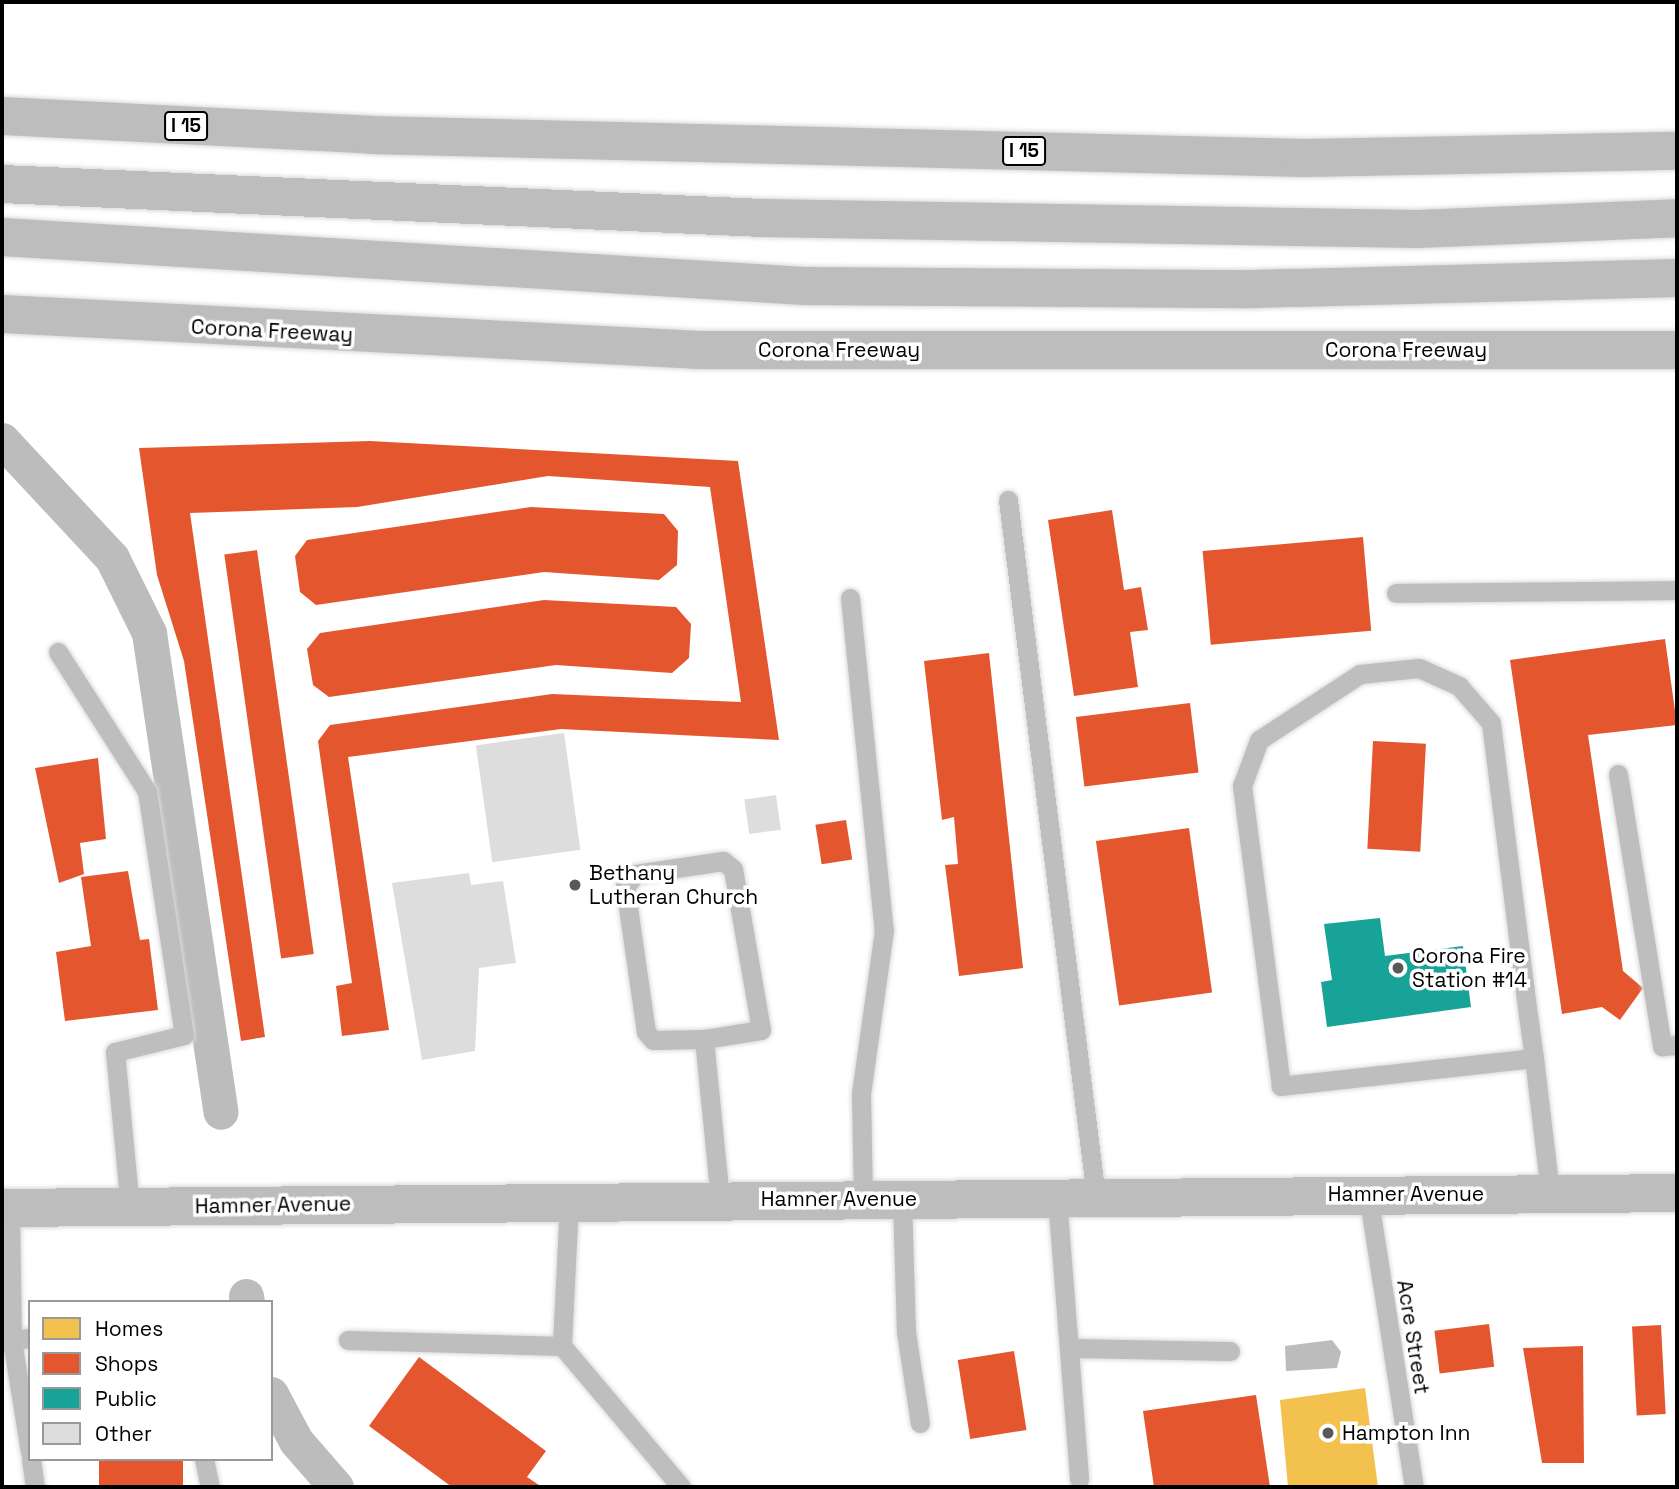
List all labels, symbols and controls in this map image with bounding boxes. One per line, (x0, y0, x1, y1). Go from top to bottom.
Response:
road number: I 15 (163, 110, 209, 142)
road number: I 15 (1001, 136, 1047, 167)
street label: Corona Freeway (190, 314, 354, 348)
street label: Corona Freeway (758, 337, 920, 363)
street label: Corona Freeway (1325, 337, 1487, 363)
place label: Bethany Lutheran Church (589, 860, 758, 910)
marker: Bethany Lutheran Church (567, 877, 583, 893)
place label: Corona Fire Station #14 (1412, 943, 1527, 993)
marker: Corona Fire Station #14 (1390, 960, 1406, 976)
street label: Hamner Avenue (1328, 1181, 1484, 1207)
street label: Hamner Avenue (761, 1186, 917, 1212)
street label: Hamner Avenue (194, 1191, 352, 1219)
street label: Acre Street (1392, 1278, 1434, 1396)
legend (28, 1300, 273, 1461)
text: Homes (95, 1315, 163, 1342)
text: Shops (95, 1350, 158, 1377)
text: Public (95, 1385, 157, 1412)
text: Other (95, 1420, 152, 1447)
place label: Hampton Inn (1342, 1420, 1470, 1446)
marker: Hampton Inn (1320, 1425, 1336, 1441)

